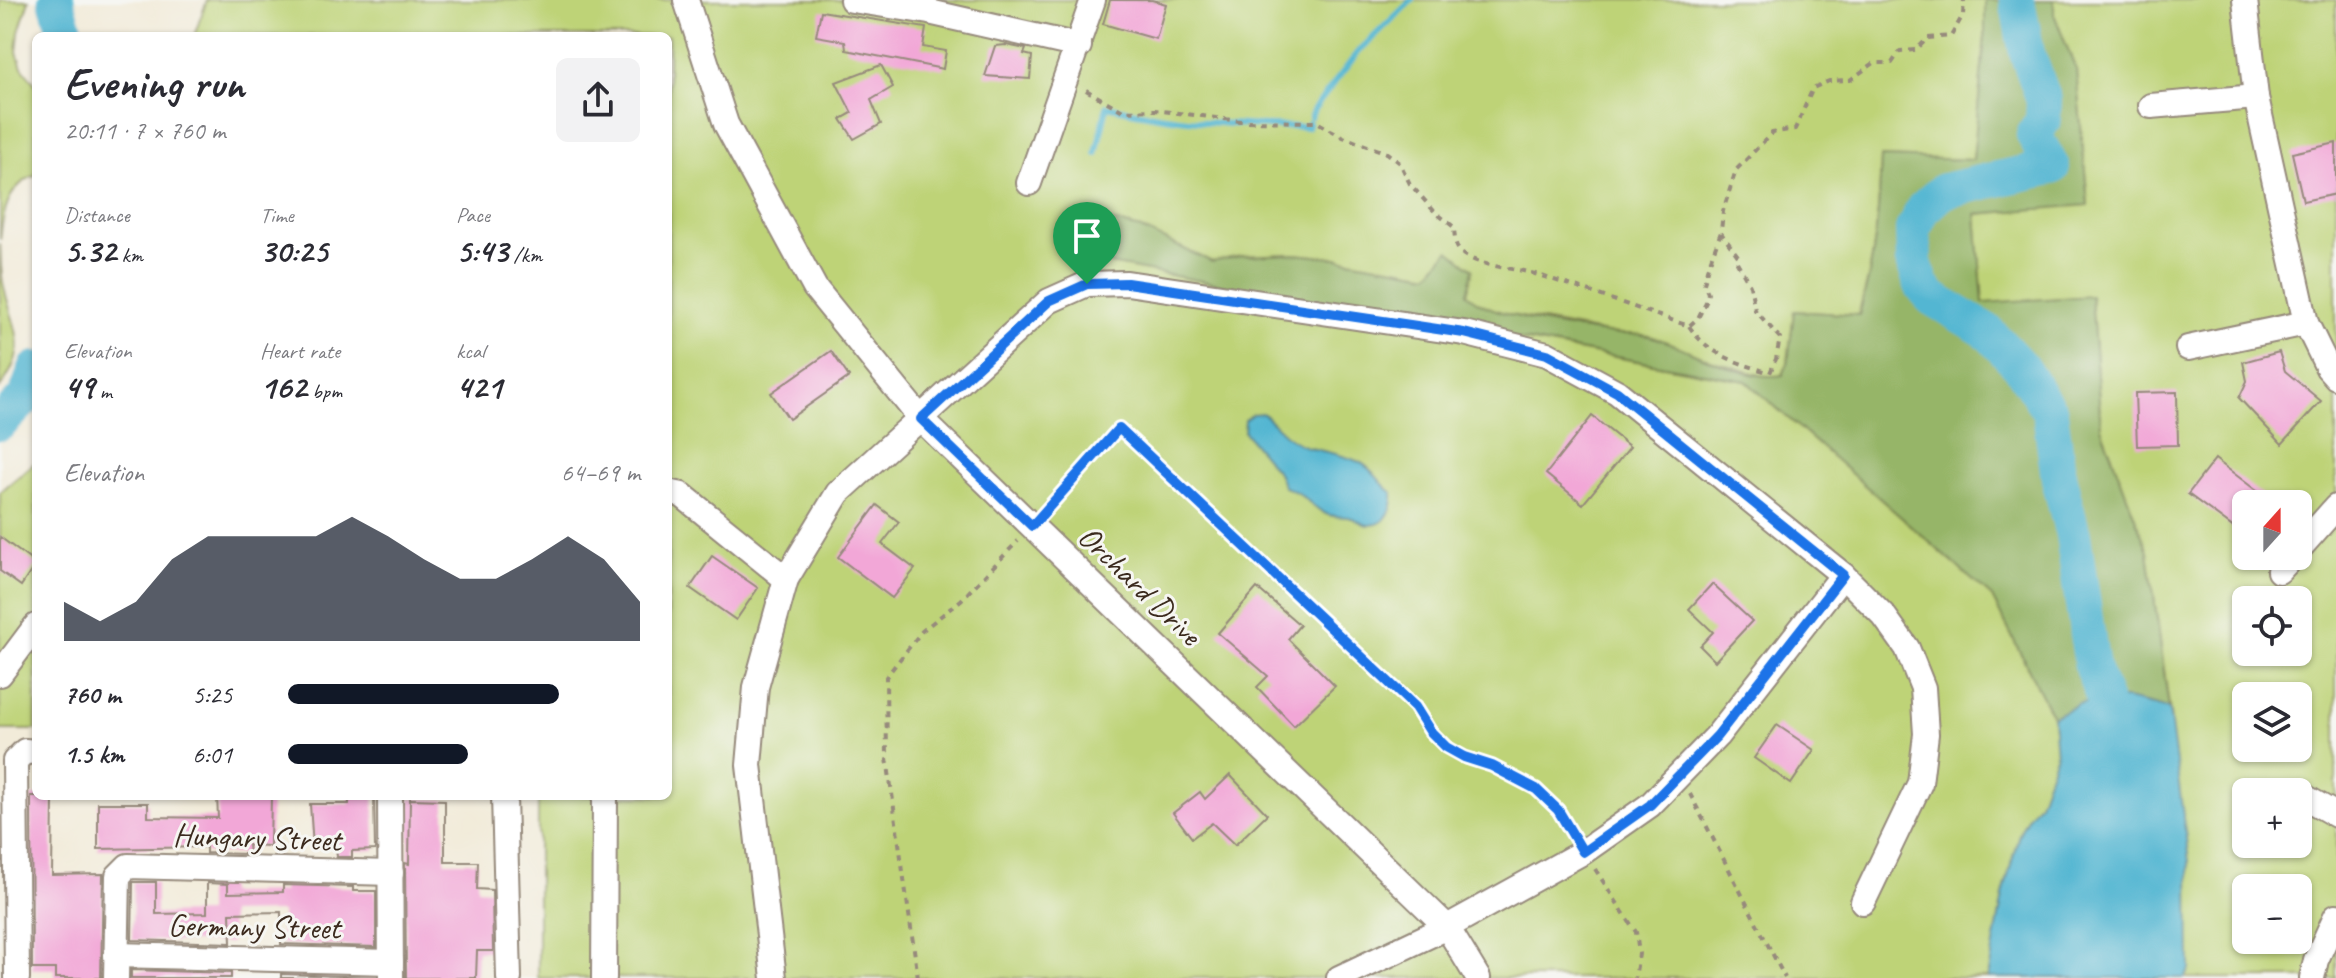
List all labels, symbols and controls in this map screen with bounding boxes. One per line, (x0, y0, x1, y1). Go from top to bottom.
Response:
text: Evening run (64, 56, 244, 111)
button: share (556, 58, 640, 142)
text: 20:11 · 7 × 760 m (64, 114, 225, 147)
text: Distance (64, 201, 130, 229)
text: Time (260, 201, 294, 229)
text: Pace (456, 201, 490, 229)
pin (1053, 202, 1121, 284)
icon: arrive (1065, 214, 1109, 258)
text: 5.32 (64, 229, 116, 272)
text: 30:25 (260, 229, 327, 272)
text: 5:43 (456, 229, 508, 272)
text: km (116, 241, 143, 269)
text: /km (508, 241, 542, 269)
text: Elevation (64, 337, 132, 365)
text: Heart rate (260, 337, 340, 365)
text: kcal (456, 337, 485, 365)
text: 49 (64, 365, 94, 408)
text: 162 (260, 365, 307, 408)
text: 421 (456, 365, 502, 408)
text: m (94, 377, 112, 405)
text: bpm (307, 377, 342, 405)
text: Elevation (64, 456, 144, 489)
text: 64–69 m (561, 456, 640, 489)
north arrow (2232, 490, 2312, 570)
map controls (2232, 490, 2312, 954)
street label: Orchard Drive (1069, 516, 1212, 656)
button: locate (2232, 586, 2312, 666)
text: 760 m (64, 678, 121, 711)
text: 5:25 (192, 678, 232, 711)
button: layers (2232, 682, 2312, 762)
text: 1.5 km (64, 738, 124, 771)
text: 6:01 (192, 738, 232, 771)
button: + (2232, 778, 2312, 858)
street label: Hungary Street (172, 814, 345, 861)
button: − (2232, 874, 2312, 954)
street label: Germany Street (168, 905, 344, 949)

